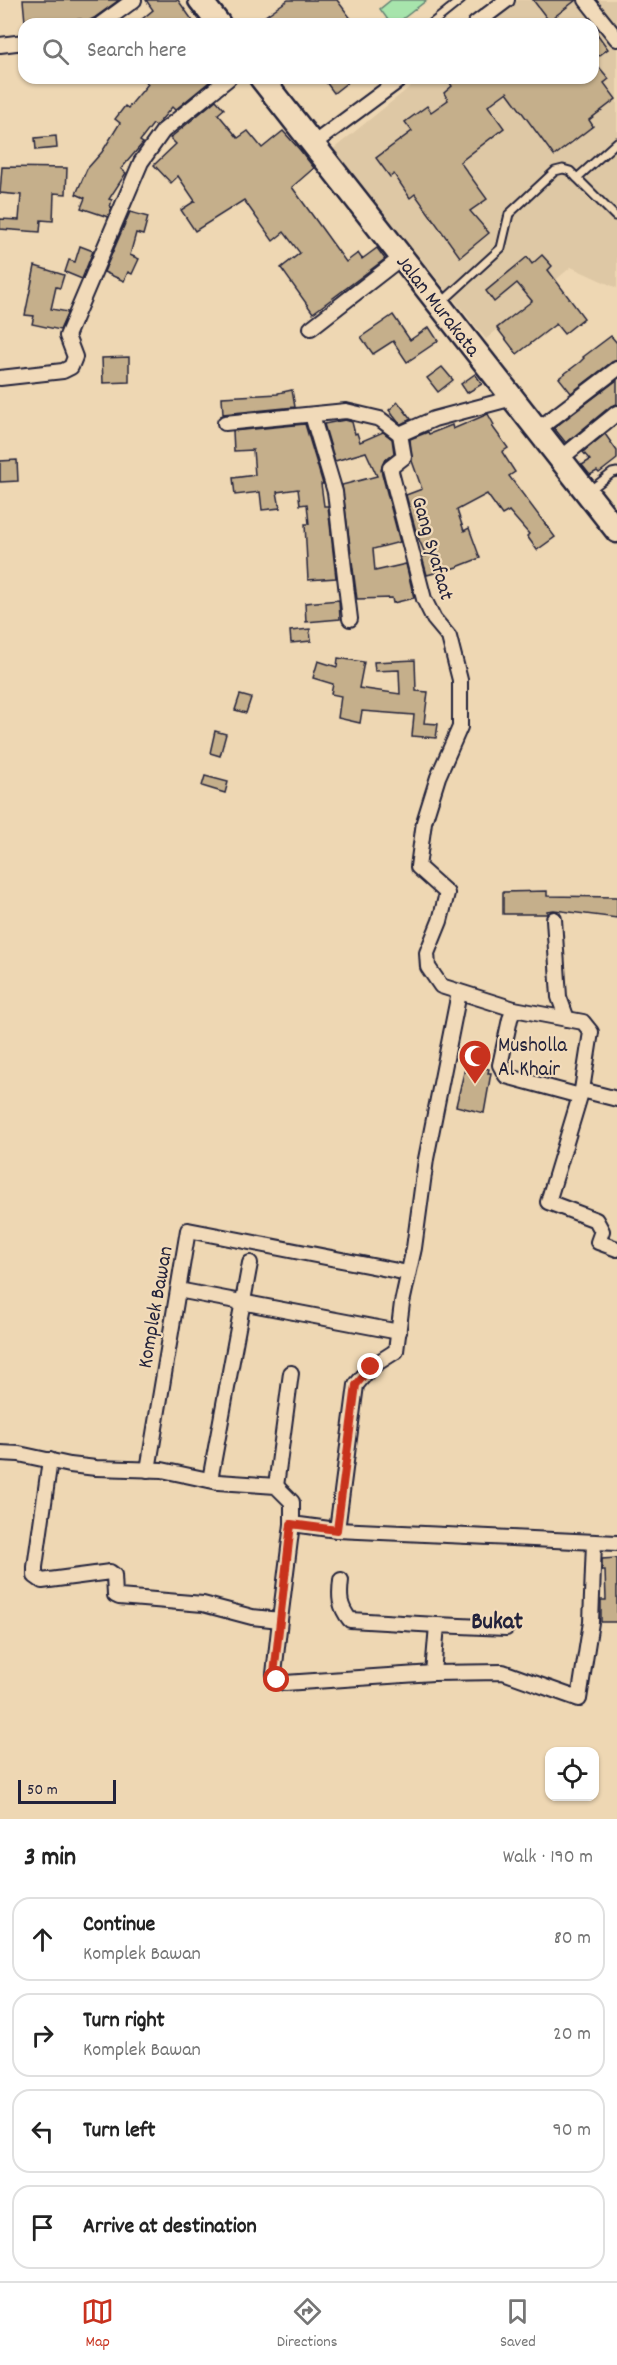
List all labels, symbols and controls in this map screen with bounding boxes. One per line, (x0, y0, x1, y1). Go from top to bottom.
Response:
search box (18, 18, 599, 84)
icon: search (39, 35, 72, 68)
text: Search here (87, 36, 186, 67)
street label: Jalan Murakata (387, 250, 487, 365)
street label: Gang Syafaat (402, 493, 460, 604)
place label: Musholla Al Khair (498, 1032, 568, 1086)
mosque icon: Musholla Al Khair (457, 1038, 493, 1085)
street label: Komplek Bawan (131, 1244, 182, 1371)
route end (357, 1353, 383, 1379)
district label: Bukat (471, 1606, 523, 1640)
route start (263, 1666, 289, 1692)
map controls (545, 1747, 599, 1801)
button: locate (545, 1747, 599, 1801)
scale bar (18, 1777, 116, 1804)
text: 50 m (27, 1779, 58, 1802)
text: 3 min (24, 1840, 76, 1877)
text: Walk · 190 m (503, 1844, 593, 1872)
text: Continue (83, 1910, 155, 1941)
icon: ahead (26, 1923, 59, 1956)
text: 80 m (554, 1925, 591, 1953)
text: Komplek Bawan (83, 1941, 201, 1969)
text: Turn right (83, 2006, 165, 2037)
icon: right (26, 2019, 59, 2052)
text: 20 m (553, 2021, 591, 2049)
text: Komplek Bawan (83, 2037, 201, 2065)
icon: left (26, 2115, 59, 2148)
text: Turn left (83, 2116, 155, 2147)
text: 90 m (553, 2117, 591, 2145)
icon: arrive (26, 2211, 59, 2244)
text: Arrive at destination (83, 2212, 257, 2243)
tab: Map (81, 2295, 114, 2354)
tab: Directions (277, 2295, 337, 2354)
tab: Saved (500, 2295, 536, 2354)

